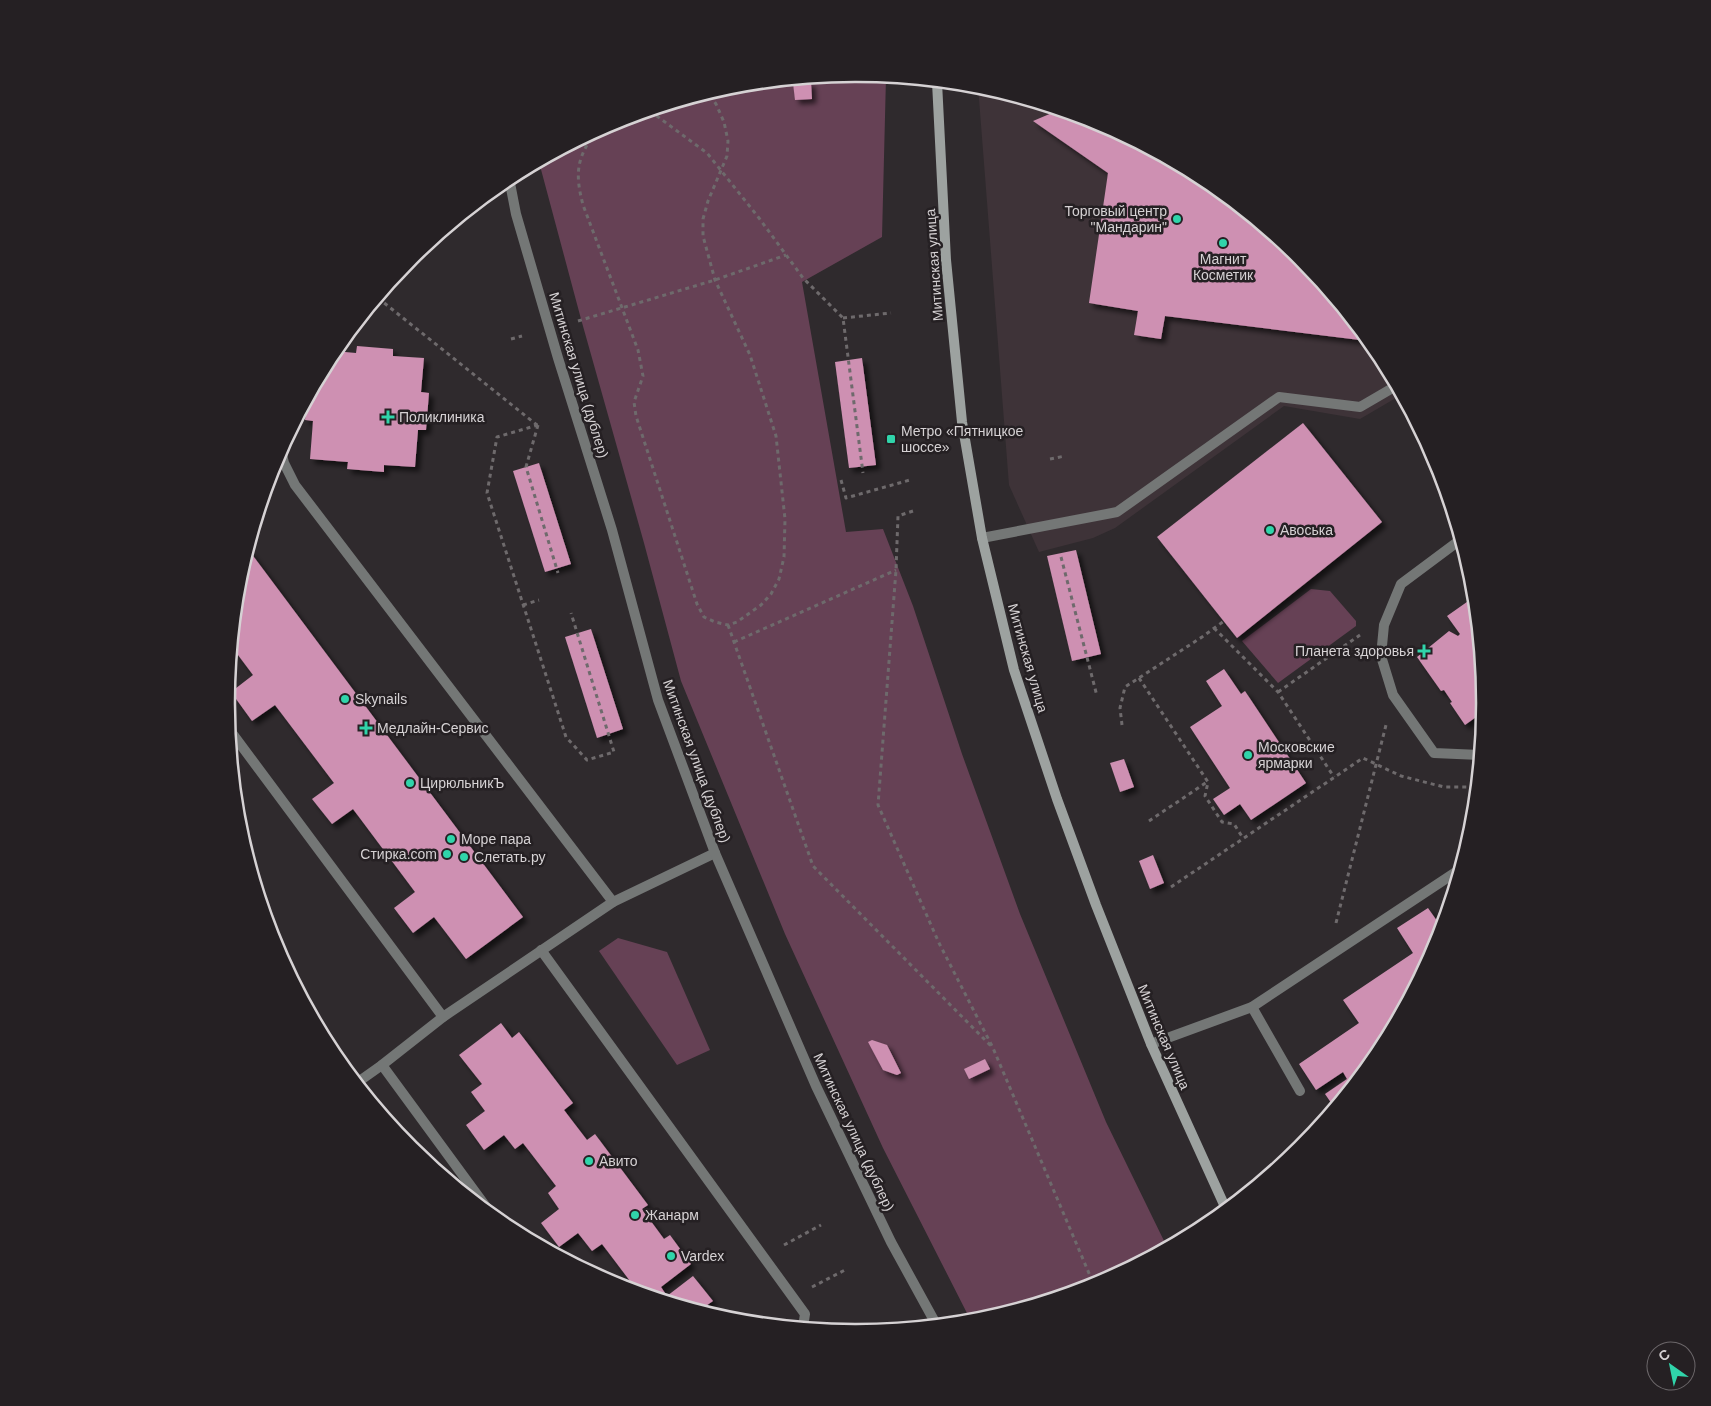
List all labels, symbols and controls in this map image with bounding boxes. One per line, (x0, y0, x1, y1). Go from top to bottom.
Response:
place label: Торговый центр "Мандарин" (1065, 203, 1167, 235)
street label: Митинская улица (922, 208, 946, 322)
marker: Торговый центр "Мандарин" (1171, 213, 1183, 225)
marker: Магнит Косметик (1217, 237, 1229, 249)
place label: Магнит Косметик (1193, 251, 1254, 283)
street label: Митинская улица (дублер) (546, 290, 612, 460)
place label: Поликлиника (399, 409, 485, 425)
marker: Поликлиника (381, 410, 395, 424)
place label: Метро «Пятницкое шоссе» (901, 423, 1023, 455)
marker: Метро «Пятницкое шоссе» (885, 433, 897, 445)
place label: Авоська (1280, 522, 1333, 538)
marker: Авоська (1264, 524, 1276, 536)
street label: Митинская улица (1005, 602, 1051, 715)
place label: Планета здоровья (1295, 643, 1414, 659)
marker: Планета здоровья (1418, 645, 1430, 657)
street label: Митинская улица (дублер) (660, 677, 734, 845)
place label: Skynails (355, 691, 407, 707)
marker: Skynails (339, 693, 351, 705)
place label: Медлайн-Сервис (377, 720, 489, 736)
marker: Медлайн-Сервис (359, 721, 373, 735)
place label: Московские ярмарки (1258, 739, 1335, 771)
marker: Московские ярмарки (1242, 749, 1254, 761)
place label: ЦирюльникЪ (420, 775, 504, 791)
marker: ЦирюльникЪ (404, 777, 416, 789)
place label: Море пара (461, 831, 531, 847)
marker: Море пара (445, 833, 457, 845)
place label: Стирка.com (360, 846, 437, 862)
marker: Стирка.com (441, 848, 453, 860)
place label: Слетать.ру (474, 849, 546, 865)
marker: Слетать.ру (458, 851, 470, 863)
street label: Митинская улица (1135, 982, 1193, 1092)
street label: Митинская улица (дублер) (810, 1051, 898, 1213)
place label: Авито (599, 1153, 638, 1169)
marker: Авито (583, 1155, 595, 1167)
place label: Жанарм (645, 1207, 699, 1223)
marker: Жанарм (629, 1209, 641, 1221)
place label: Vardex (681, 1248, 724, 1264)
marker: Vardex (665, 1250, 677, 1262)
north arrow (1646, 1341, 1696, 1391)
text: С (1655, 1346, 1673, 1365)

